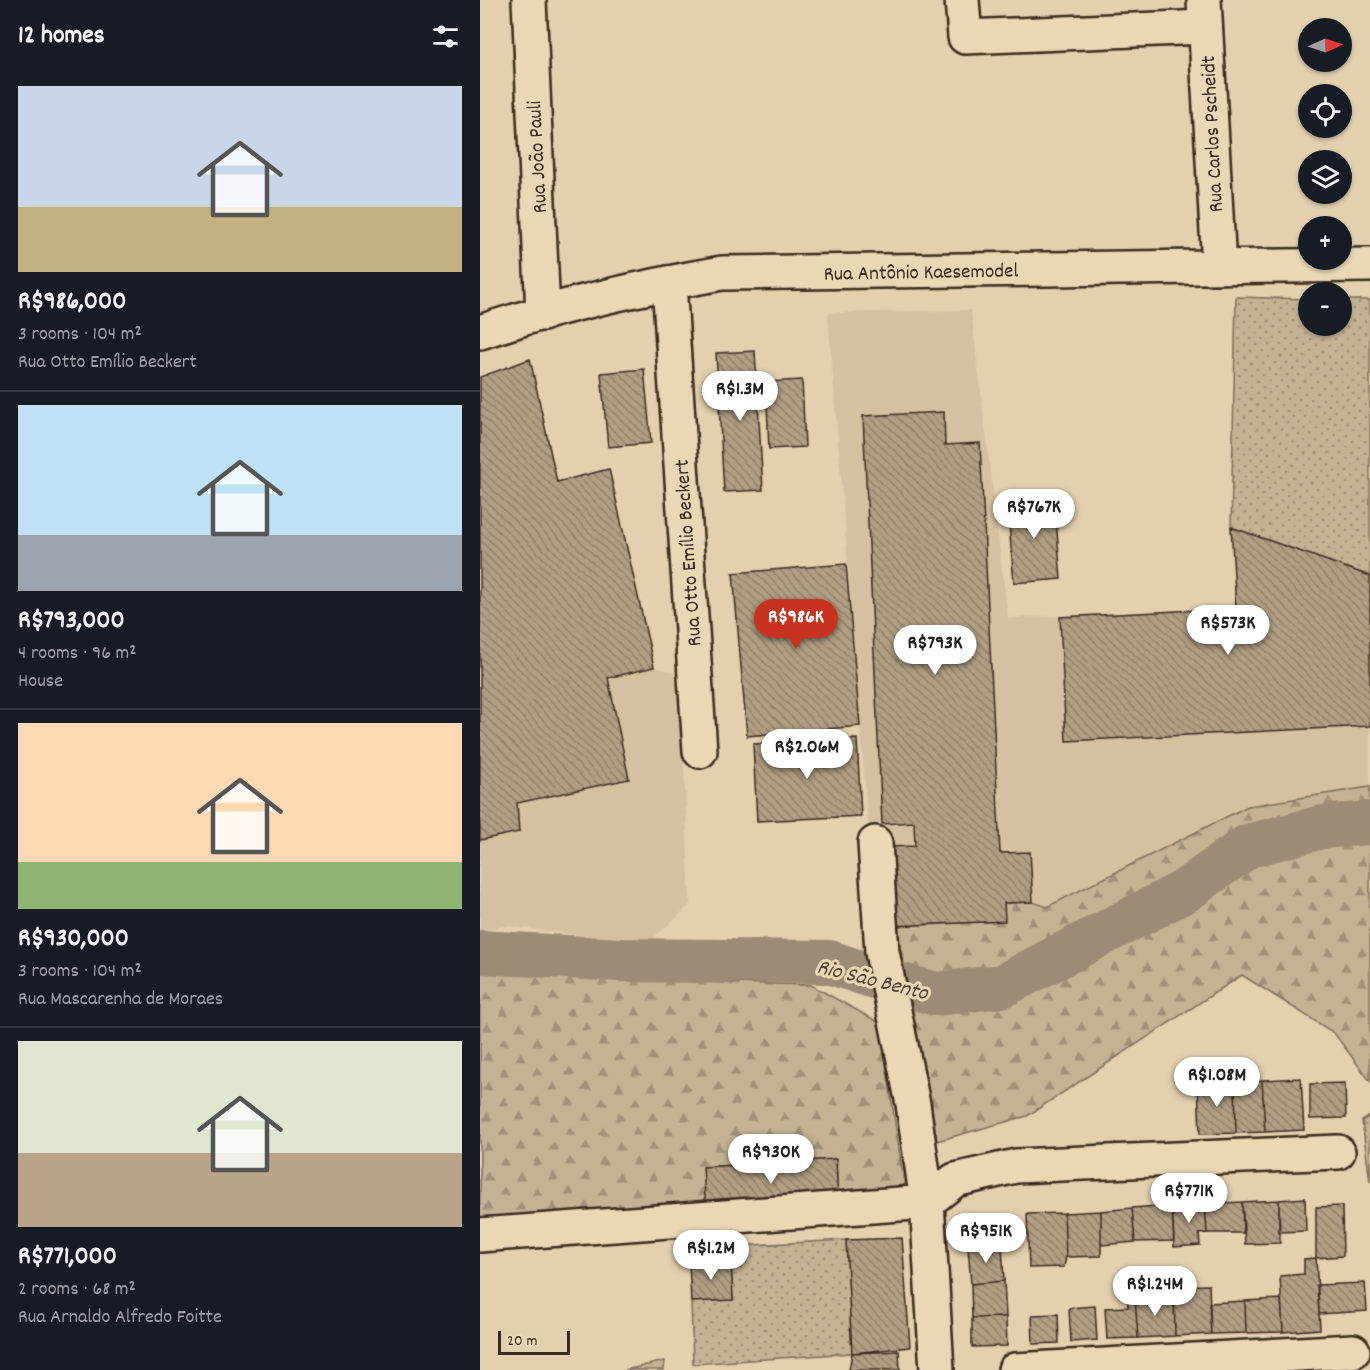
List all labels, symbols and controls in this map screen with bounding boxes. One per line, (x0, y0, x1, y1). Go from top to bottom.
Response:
text: 12 homes (18, 18, 105, 55)
north arrow (1298, 18, 1352, 72)
map controls (1298, 18, 1352, 336)
icon: filters (429, 20, 462, 53)
street label: Rua Carlos Pscheidt (1195, 54, 1233, 213)
button: locate (1298, 84, 1352, 138)
street label: Rua João Pauli (521, 100, 557, 214)
icon: home (186, 125, 294, 233)
button: layers (1298, 150, 1352, 204)
button: + (1298, 216, 1352, 270)
street label: Rua Antônio Kaesemodel (823, 257, 1019, 291)
button: − (1298, 282, 1352, 336)
text: R$986,000 (18, 284, 126, 321)
text: 3 rooms · 104 m² (18, 321, 142, 349)
text: Rua Otto Emílio Beckert (18, 349, 197, 377)
pin: R$1.3M (691, 371, 789, 422)
text: R$1.3M (716, 376, 764, 404)
icon: home (186, 444, 294, 552)
street label: Rua Otto Emílio Beckert (668, 458, 711, 647)
pin: R$767K (985, 489, 1083, 540)
text: R$767K (1007, 494, 1061, 522)
pin: R$986K (747, 599, 845, 650)
text: R$793,000 (18, 603, 125, 640)
text: R$986K (768, 604, 824, 632)
pin: R$573K (1179, 605, 1277, 656)
text: R$573K (1201, 610, 1255, 638)
pin: R$793K (886, 625, 984, 676)
text: R$793K (908, 630, 962, 658)
text: 4 rooms · 96 m² (18, 640, 137, 668)
text: House (18, 668, 63, 696)
pin: R$2.06M (752, 729, 862, 780)
text: R$2.06M (775, 734, 839, 762)
icon: home (186, 762, 294, 870)
text: R$930,000 (18, 921, 129, 958)
water label: Rio São Bento (813, 953, 932, 1010)
text: 3 rooms · 104 m² (18, 958, 142, 986)
text: Rua Mascarenha de Moraes (18, 986, 223, 1014)
pin: R$1.08M (1162, 1057, 1272, 1108)
text: R$1.08M (1188, 1062, 1246, 1090)
icon: home (186, 1080, 294, 1188)
pin: R$930K (722, 1134, 820, 1185)
text: R$930K (742, 1139, 800, 1167)
pin: R$771K (1140, 1173, 1238, 1224)
text: R$771K (1165, 1178, 1213, 1206)
pin: R$951K (937, 1213, 1035, 1264)
text: R$951K (960, 1218, 1012, 1246)
pin: R$1.2M (662, 1230, 760, 1281)
text: R$1.2M (687, 1235, 735, 1263)
text: R$771,000 (18, 1239, 117, 1276)
pin: R$1.24M (1100, 1266, 1210, 1317)
text: R$1.24M (1127, 1271, 1183, 1299)
text: 2 rooms · 68 m² (18, 1276, 136, 1304)
text: Rua Arnaldo Alfredo Foitte (18, 1304, 222, 1332)
scale bar (498, 1328, 570, 1356)
text: 20 m (507, 1330, 537, 1353)

